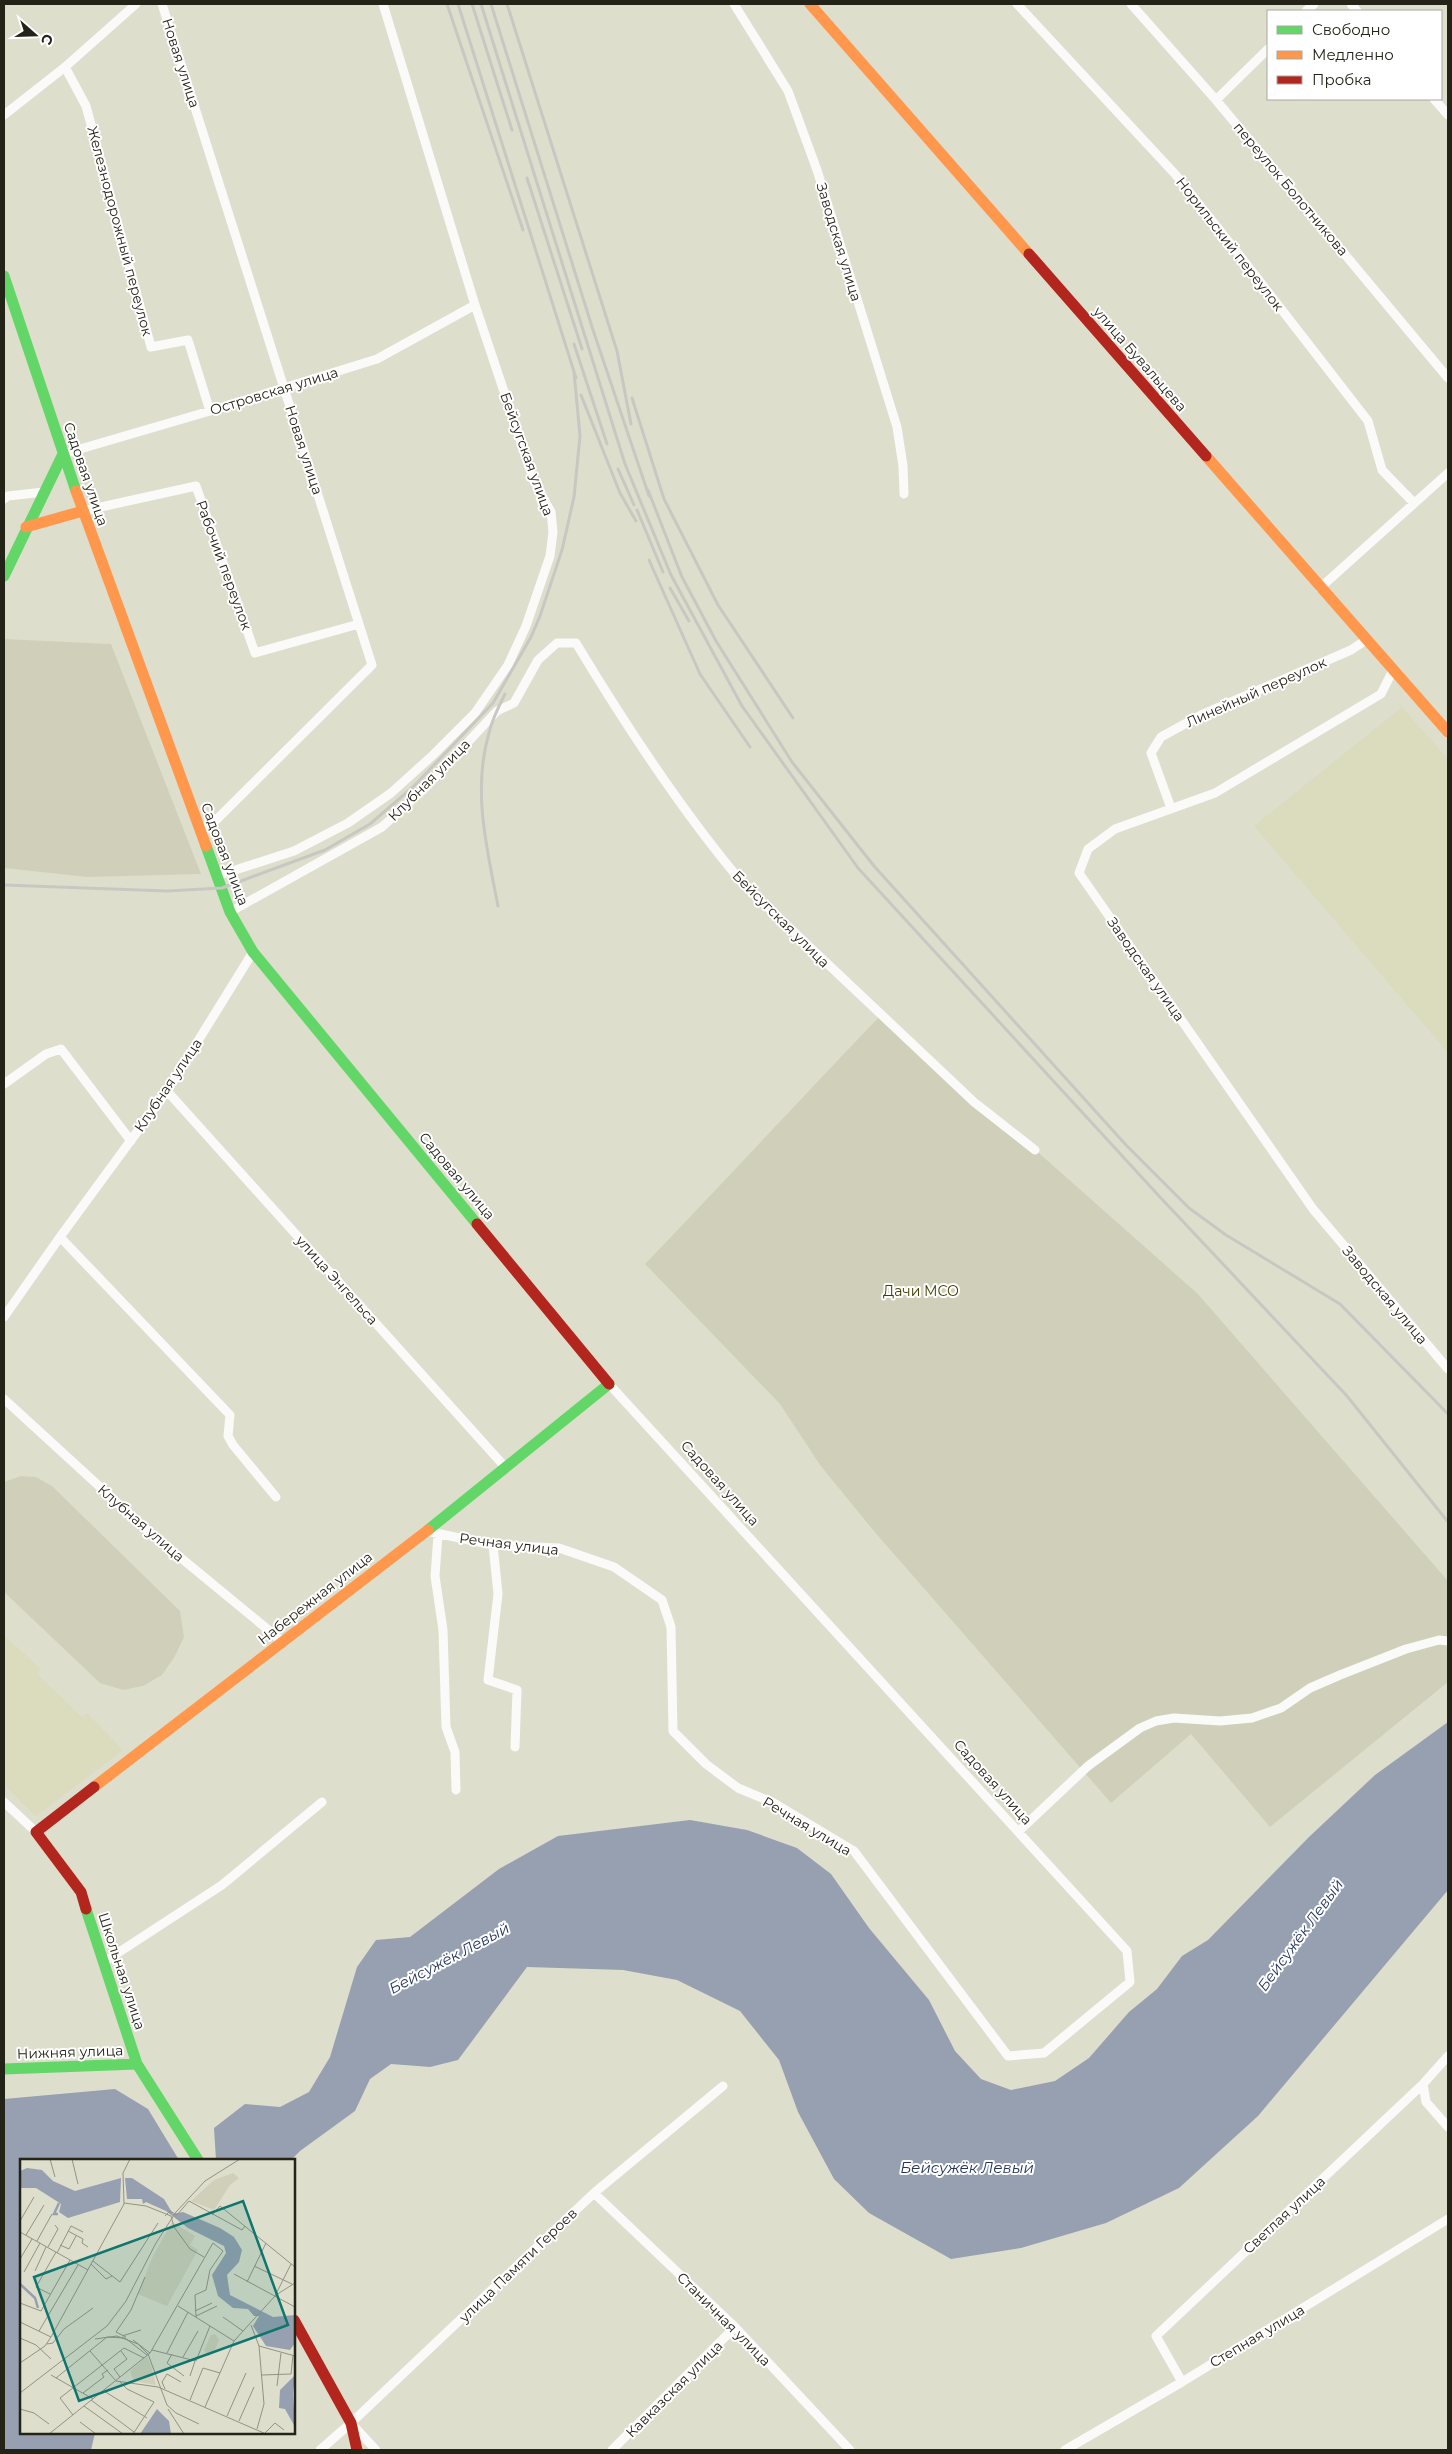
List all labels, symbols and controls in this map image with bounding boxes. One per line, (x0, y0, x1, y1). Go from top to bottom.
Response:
north arrow (10, 10, 60, 60)
legend (1267, 10, 1442, 100)
street label: Новая улица (158, 16, 204, 110)
text: Свободно (1312, 20, 1390, 39)
text: С (37, 32, 57, 47)
text: Медленно (1312, 45, 1394, 64)
text: Пробка (1312, 70, 1371, 89)
street label: переулок Болотникова (1230, 119, 1352, 259)
street label: Железнодорожный переулок (83, 124, 157, 338)
street label: Норильский переулок (1172, 173, 1288, 315)
street label: Заводская улица (812, 180, 866, 304)
street label: улица Бувальцева (1089, 302, 1191, 415)
street label: Островская улица (208, 363, 340, 419)
street label: Бейсугская улица (496, 390, 558, 518)
street label: Новая улица (281, 403, 327, 497)
street label: Садовая улица (60, 420, 112, 528)
street label: Рабочий переулок (192, 498, 256, 632)
street label: Линейный переулок (1183, 653, 1329, 731)
street label: Клубная улица (384, 735, 474, 825)
street label: Садовая улица (197, 800, 253, 908)
street label: Бейсугская улица (729, 867, 833, 971)
street label: Заводская улица (1103, 913, 1189, 1025)
street label: Клубная улица (130, 1035, 206, 1135)
street label: Садовая улица (415, 1129, 499, 1223)
street label: улица Энгельса (291, 1231, 382, 1328)
street label: Заводская улица (1338, 1242, 1432, 1348)
park label: Дачи МСО (883, 1282, 959, 1300)
street label: Садовая улица (677, 1437, 763, 1529)
street label: Клубная улица (94, 1480, 188, 1566)
street label: Речная улица (458, 1529, 560, 1559)
street label: Набережная улица (254, 1548, 376, 1648)
street label: Садовая улица (950, 1736, 1036, 1828)
street label: Речная улица (759, 1792, 855, 1860)
water label: Бейсужёк Левый (1253, 1875, 1347, 1995)
street label: Школьная улица (95, 1910, 149, 2032)
water label: Бейсужёк Левый (386, 1918, 512, 1998)
street label: Нижняя улица (16, 2041, 124, 2063)
water label: Бейсужёк Левый (900, 2158, 1034, 2177)
inset map (20, 2159, 295, 2434)
street label: Светлая улица (1239, 2172, 1329, 2258)
street label: улица Памяти Героев (454, 2204, 581, 2327)
street label: Станичная улица (673, 2268, 775, 2370)
street label: Степная улица (1206, 2301, 1308, 2371)
street label: Кавказская улица (622, 2337, 726, 2441)

